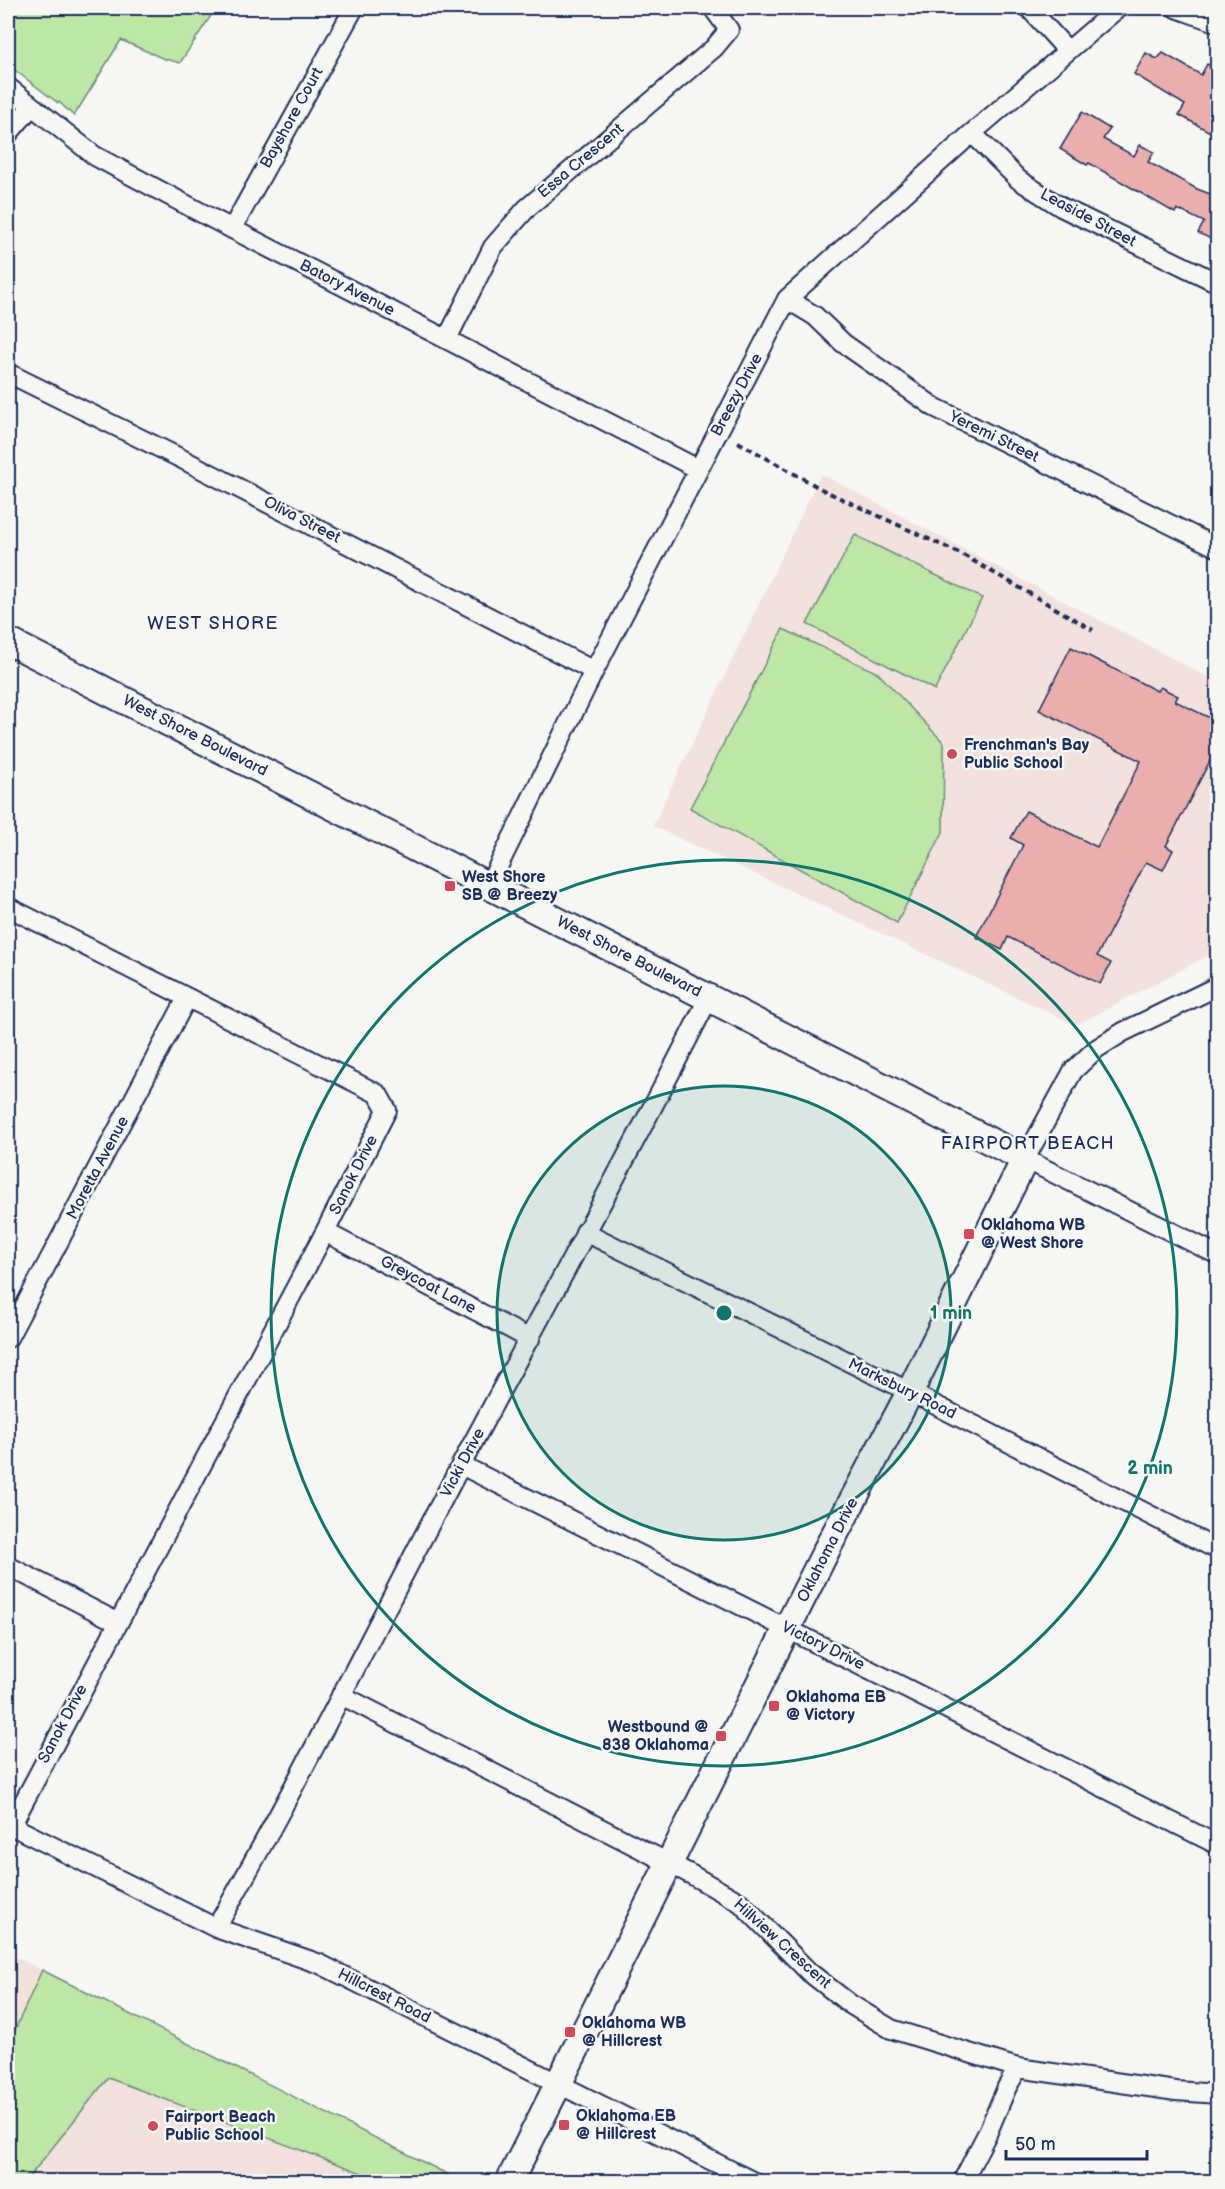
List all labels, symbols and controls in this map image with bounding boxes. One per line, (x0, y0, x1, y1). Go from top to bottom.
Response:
street label: Bayshore Court (256, 64, 328, 172)
street label: Essa Crescent (534, 120, 628, 202)
street label: Leaside Street (1037, 185, 1139, 251)
street label: Batory Avenue (296, 256, 398, 320)
street label: Breezy Drive (707, 350, 767, 440)
street label: Yeremi Street (945, 407, 1042, 467)
street label: Oliva Street (261, 493, 344, 547)
district label: WEST SHORE (147, 613, 279, 634)
street label: West Shore Boulevard (120, 691, 270, 781)
place label: Frenchman's Bay Public School (964, 736, 1090, 773)
marker: Frenchman's Bay Public School (945, 747, 959, 761)
place label: West Shore SB @ Breezy (462, 868, 558, 905)
marker: West Shore SB @ Breezy (443, 879, 457, 893)
street label: West Shore Boulevard (554, 912, 704, 1002)
street label: Moretta Avenue (63, 1113, 133, 1223)
street label: Sanok Drive (326, 1132, 382, 1218)
district label: FAIRPORT BEACH (941, 1133, 1115, 1154)
place label: Oklahoma WB @ West Shore (981, 1216, 1085, 1253)
marker: Oklahoma WB @ West Shore (962, 1227, 976, 1241)
street label: Greycoat Lane (377, 1252, 480, 1318)
centre of rings (714, 1303, 734, 1323)
text: 1 min (930, 1303, 972, 1324)
street label: Marksbury Road (845, 1355, 959, 1423)
street label: Vicki Drive (437, 1425, 489, 1501)
text: 2 min (1127, 1458, 1173, 1479)
street label: Oklahoma Drive (793, 1494, 863, 1605)
street label: Victory Drive (778, 1618, 868, 1675)
street label: Sanok Drive (34, 1681, 92, 1767)
place label: Oklahoma EB @ Victory (786, 1688, 886, 1725)
marker: Oklahoma EB @ Victory (767, 1699, 781, 1713)
place label: Westbound @ 838 Oklahoma (602, 1718, 709, 1755)
marker: Westbound @ 838 Oklahoma (714, 1729, 728, 1743)
street label: Hillview Crescent (729, 1895, 835, 1993)
street label: Hillcrest Road (334, 1964, 434, 2028)
place label: Oklahoma WB @ Hillcrest (582, 2014, 686, 2051)
marker: Oklahoma WB @ Hillcrest (563, 2025, 577, 2039)
place label: Oklahoma EB @ Hillcrest (576, 2107, 676, 2144)
place label: Fairport Beach Public School (165, 2108, 275, 2145)
marker: Oklahoma EB @ Hillcrest (557, 2118, 571, 2132)
marker: Fairport Beach Public School (146, 2119, 160, 2133)
scale bar (1006, 2123, 1147, 2161)
text: 50 m (1015, 2134, 1056, 2155)

